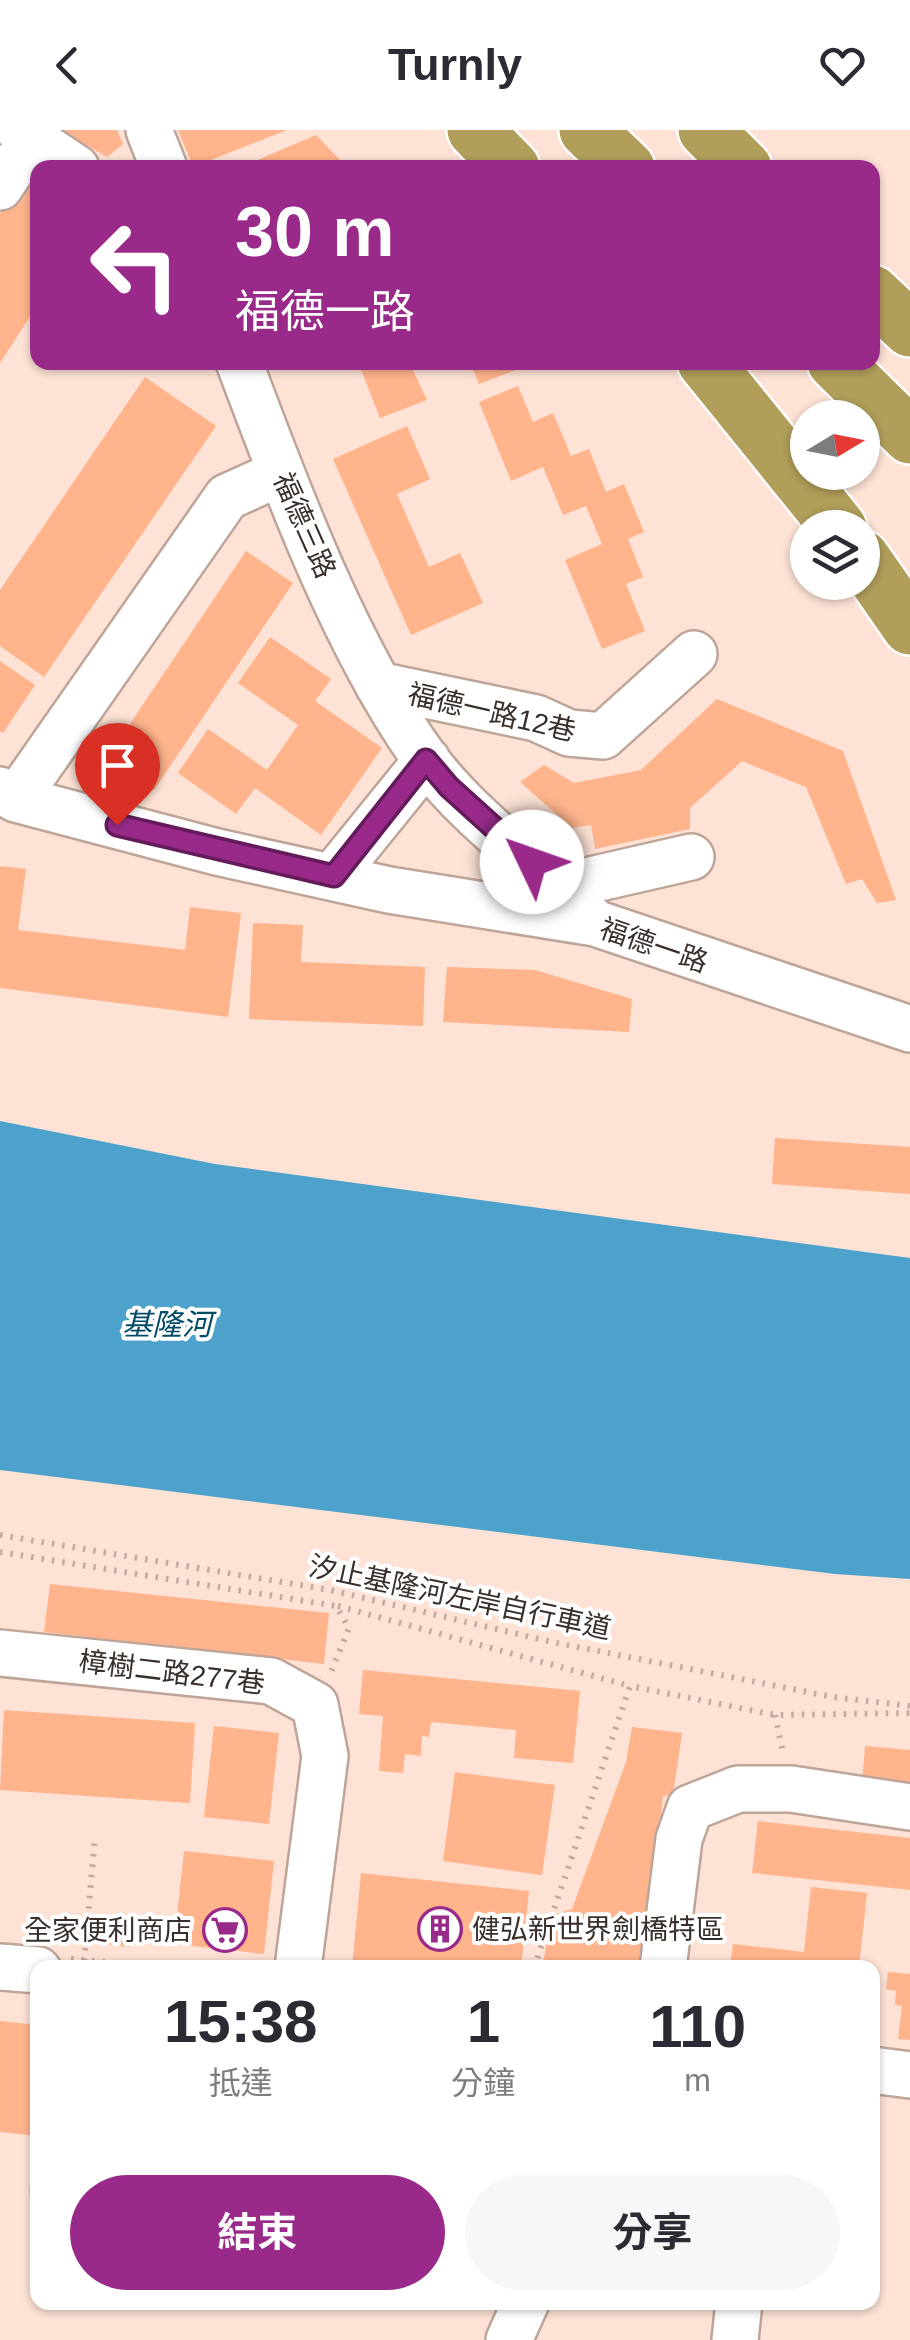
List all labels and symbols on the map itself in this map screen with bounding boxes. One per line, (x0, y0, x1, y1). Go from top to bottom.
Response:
north arrow (790, 400, 880, 490)
street label: 福德三路 (268, 468, 341, 583)
street label: 福德一路12巷 (405, 678, 579, 747)
pin (75, 723, 160, 826)
position arrow (480, 810, 584, 914)
street label: 福德一路 (596, 913, 712, 978)
water label: 基隆河 (122, 1308, 217, 1341)
street label: 汐止基隆河左岸自行車道 (306, 1550, 614, 1645)
street label: 樟樹二路277巷 (77, 1646, 266, 1699)
building icon: 健弘新世界劍橋特區 (417, 1906, 463, 1952)
supermarket icon: 全家便利商店 (202, 1907, 248, 1953)
place label: 健弘新世界劍橋特區 (472, 1914, 724, 1945)
place label: 全家便利商店 (24, 1915, 192, 1946)

